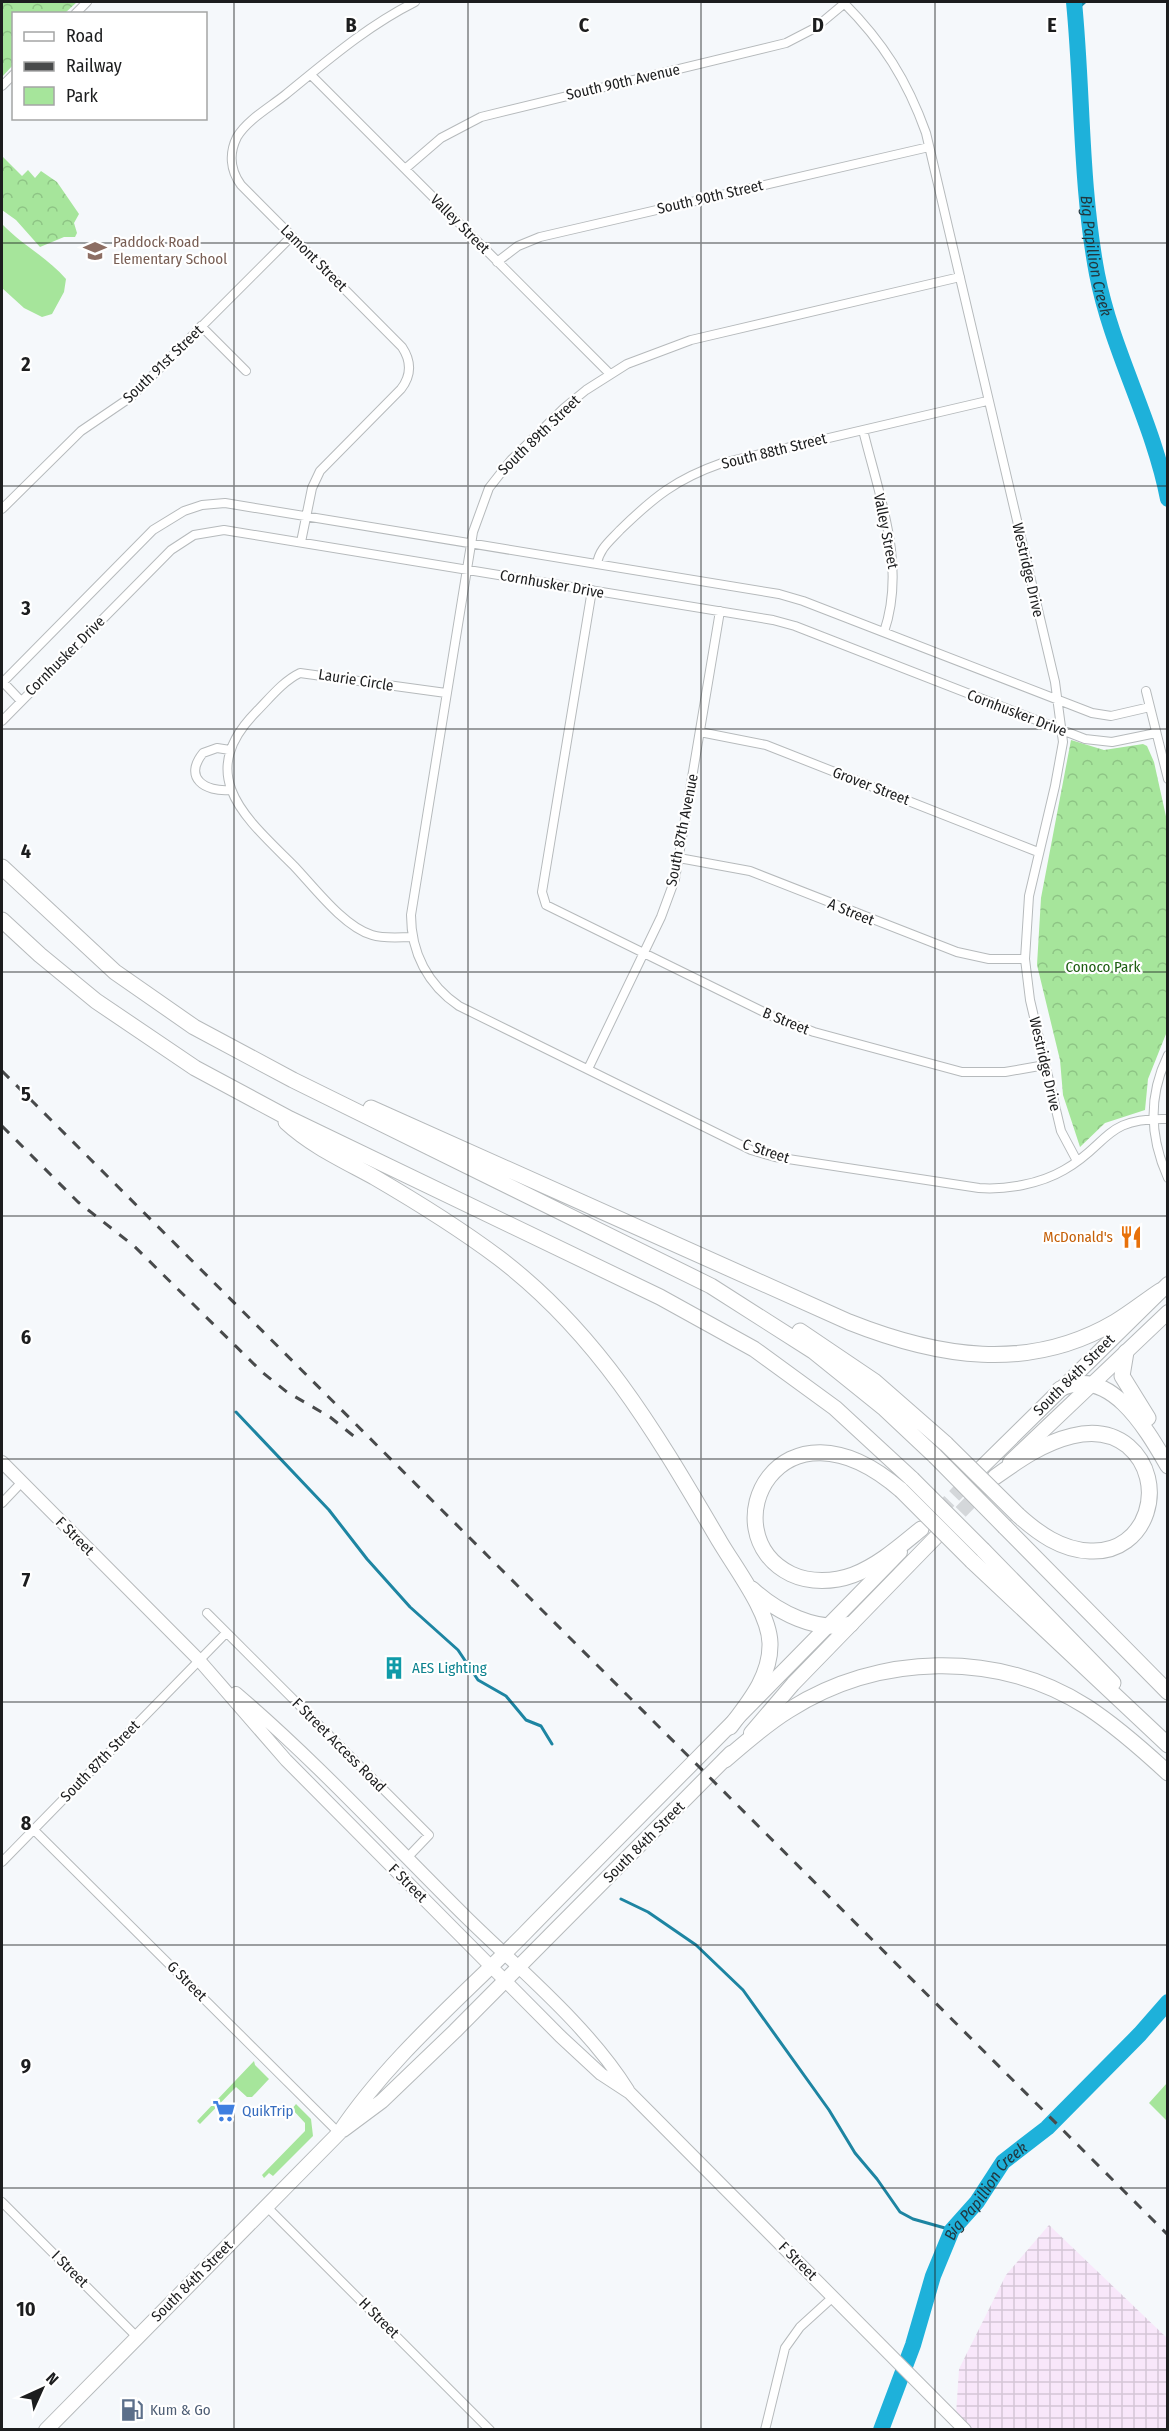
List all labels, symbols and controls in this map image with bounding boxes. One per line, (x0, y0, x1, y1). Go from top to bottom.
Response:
legend (12, 12, 207, 120)
text: B (345, 13, 357, 37)
text: C (579, 13, 590, 37)
text: D (812, 13, 824, 37)
text: E (1047, 13, 1057, 37)
text: Road (66, 25, 103, 47)
text: Railway (66, 55, 122, 77)
street label: South 90th Avenue (564, 60, 682, 104)
text: Park (66, 85, 99, 107)
street label: South 90th Street (655, 176, 765, 218)
street label: Valley Street (427, 191, 493, 257)
water label: Big Papillion Creek (1077, 195, 1117, 318)
street label: Lamont Street (277, 221, 351, 295)
place label: Paddock Road Elementary School (113, 233, 227, 268)
school or university icon: Paddock Road Elementary School (82, 238, 108, 264)
street label: South 91st Street (119, 321, 207, 407)
text: 2 (20, 352, 31, 376)
street label: South 89th Street (494, 391, 584, 479)
street label: South 88th Street (720, 429, 829, 473)
street label: Valley Street (870, 492, 902, 570)
street label: Westridge Drive (1008, 521, 1048, 619)
street label: Cornhusker Drive (499, 566, 605, 602)
text: 3 (20, 596, 31, 620)
street label: Cornhusker Drive (21, 612, 109, 700)
street label: Laurie Circle (317, 665, 395, 695)
street label: Cornhusker Drive (965, 686, 1069, 740)
street label: Grover Street (830, 763, 912, 809)
street label: South 87th Avenue (662, 772, 702, 888)
text: 4 (21, 839, 31, 863)
street label: A Street (825, 895, 877, 929)
park label: Conoco Park (1065, 958, 1141, 976)
street label: B Street (760, 1004, 812, 1038)
street label: Westridge Drive (1025, 1015, 1065, 1113)
text: 5 (21, 1082, 31, 1106)
street label: C Street (740, 1135, 792, 1167)
restaurant icon: McDonald's (1118, 1224, 1144, 1250)
place label: McDonald's (1043, 1228, 1113, 1246)
text: 6 (21, 1325, 31, 1349)
street label: South 84th Street (1030, 1331, 1118, 1419)
street label: F Street (52, 1513, 98, 1559)
text: 7 (22, 1568, 31, 1592)
building icon: AES Lighting (381, 1655, 407, 1681)
place label: AES Lighting (412, 1659, 487, 1677)
street label: F Street Access Road (288, 1694, 390, 1796)
street label: South 87th Street (57, 1717, 143, 1805)
street label: South 84th Street (600, 1798, 688, 1886)
text: 8 (21, 1811, 32, 1835)
street label: F Street (385, 1860, 431, 1906)
street label: G Street (163, 1957, 211, 2005)
text: 9 (21, 2054, 31, 2078)
supermarket icon: QuikTrip (211, 2098, 237, 2124)
place label: QuikTrip (242, 2102, 294, 2120)
water label: Big Papillion Creek (940, 2138, 1031, 2242)
street label: South 84th Street (148, 2237, 236, 2325)
street label: F Street (775, 2238, 821, 2284)
street label: I Street (48, 2247, 92, 2291)
street label: H Street (355, 2294, 403, 2342)
text: 10 (16, 2297, 36, 2321)
north arrow (12, 2359, 72, 2419)
text: N (42, 2369, 62, 2389)
fuel station icon: Kum & Go (119, 2397, 145, 2423)
place label: Kum & Go (150, 2401, 211, 2419)

